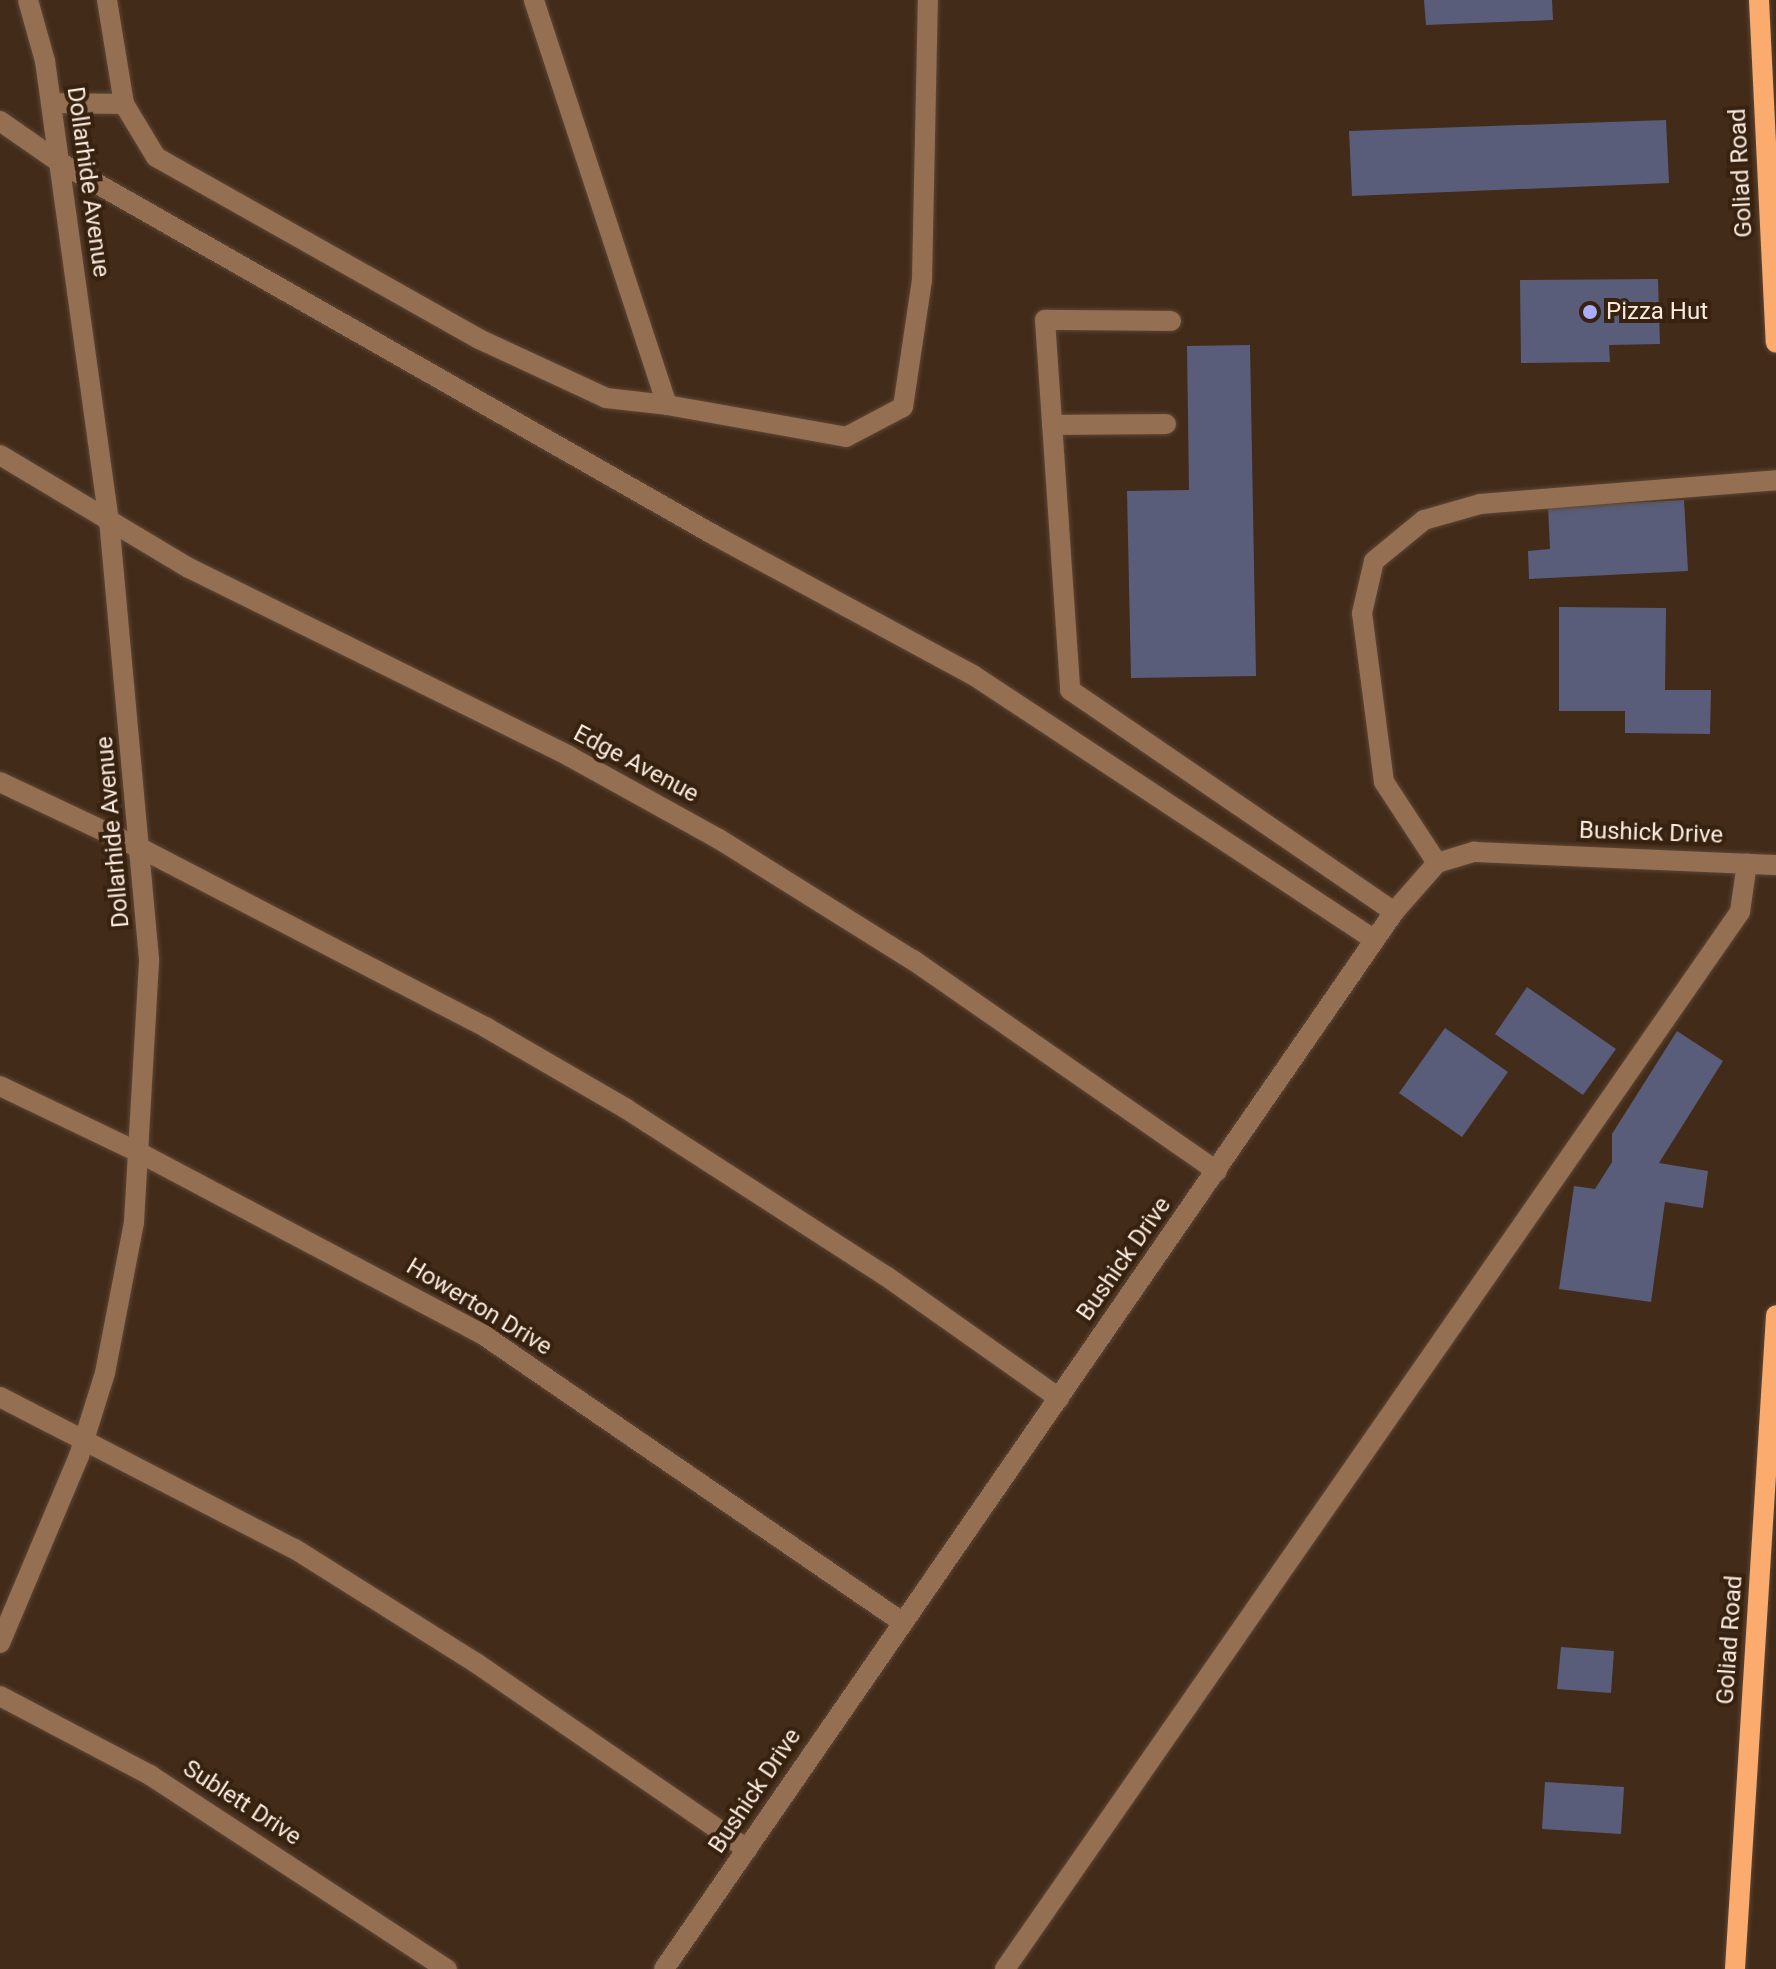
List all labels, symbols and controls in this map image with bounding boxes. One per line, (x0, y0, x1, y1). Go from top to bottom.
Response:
street label: Dollarhide Avenue (60, 85, 116, 279)
street label: Goliad Road (1723, 108, 1759, 238)
place label: Pizza Hut (1606, 298, 1708, 326)
marker: Pizza Hut (1581, 303, 1599, 321)
street label: Edge Avenue (568, 719, 704, 809)
street label: Dollarhide Avenue (90, 735, 136, 929)
street label: Bushick Drive (1578, 816, 1724, 850)
street label: Bushick Drive (1071, 1192, 1177, 1326)
street label: Howerton Drive (401, 1252, 557, 1362)
street label: Goliad Road (1711, 1574, 1749, 1706)
street label: Bushick Drive (703, 1723, 807, 1859)
street label: Sublett Drive (178, 1754, 306, 1852)

